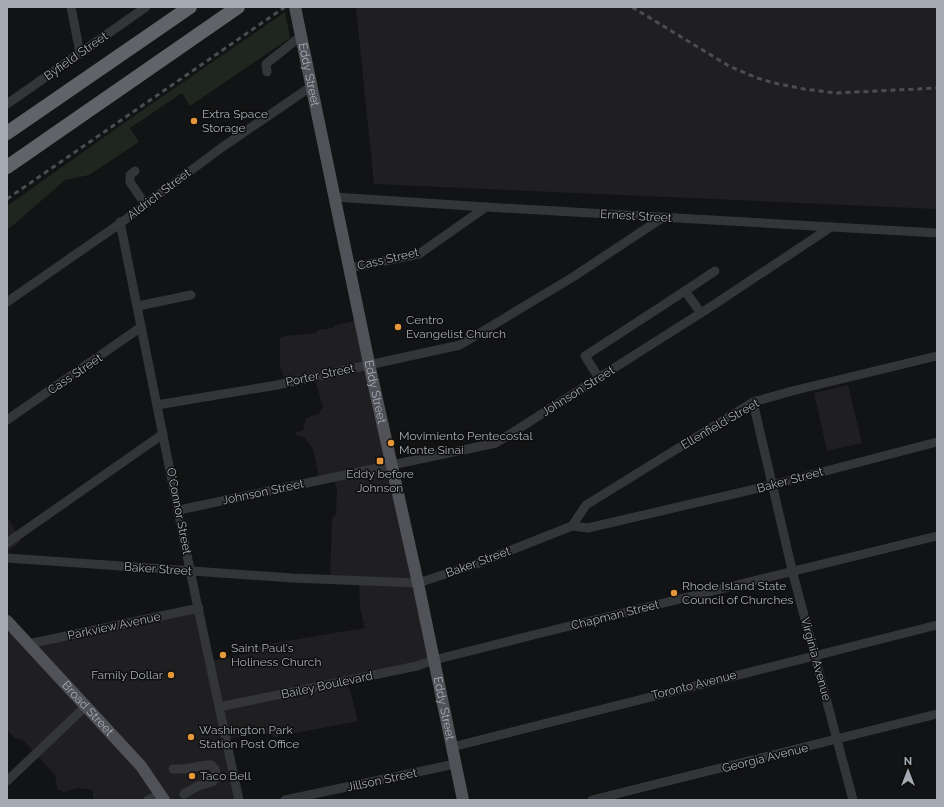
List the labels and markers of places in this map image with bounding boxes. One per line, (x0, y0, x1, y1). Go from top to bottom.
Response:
place label: Extra Space Storage (202, 107, 268, 135)
marker: Extra Space Storage (189, 116, 199, 126)
place label: Centro Evangelist Church (406, 313, 506, 341)
marker: Centro Evangelist Church (393, 322, 403, 332)
place label: Movimiento Pentecostal Monte Sinai (399, 429, 533, 457)
marker: Movimiento Pentecostal Monte Sinai (386, 438, 396, 448)
marker: Eddy before Johnson (375, 456, 385, 466)
place label: Eddy before Johnson (346, 467, 414, 495)
place label: Rhode Island State Council of Churches (682, 579, 793, 607)
marker: Rhode Island State Council of Churches (669, 588, 679, 598)
place label: Saint Paul's Holiness Church (231, 641, 321, 669)
marker: Saint Paul's Holiness Church (218, 650, 228, 660)
place label: Family Dollar (91, 668, 164, 682)
marker: Family Dollar (166, 670, 176, 680)
place label: Washington Park Station Post Office (199, 723, 299, 751)
marker: Washington Park Station Post Office (186, 732, 196, 742)
place label: Taco Bell (200, 769, 252, 783)
marker: Taco Bell (187, 771, 197, 781)

